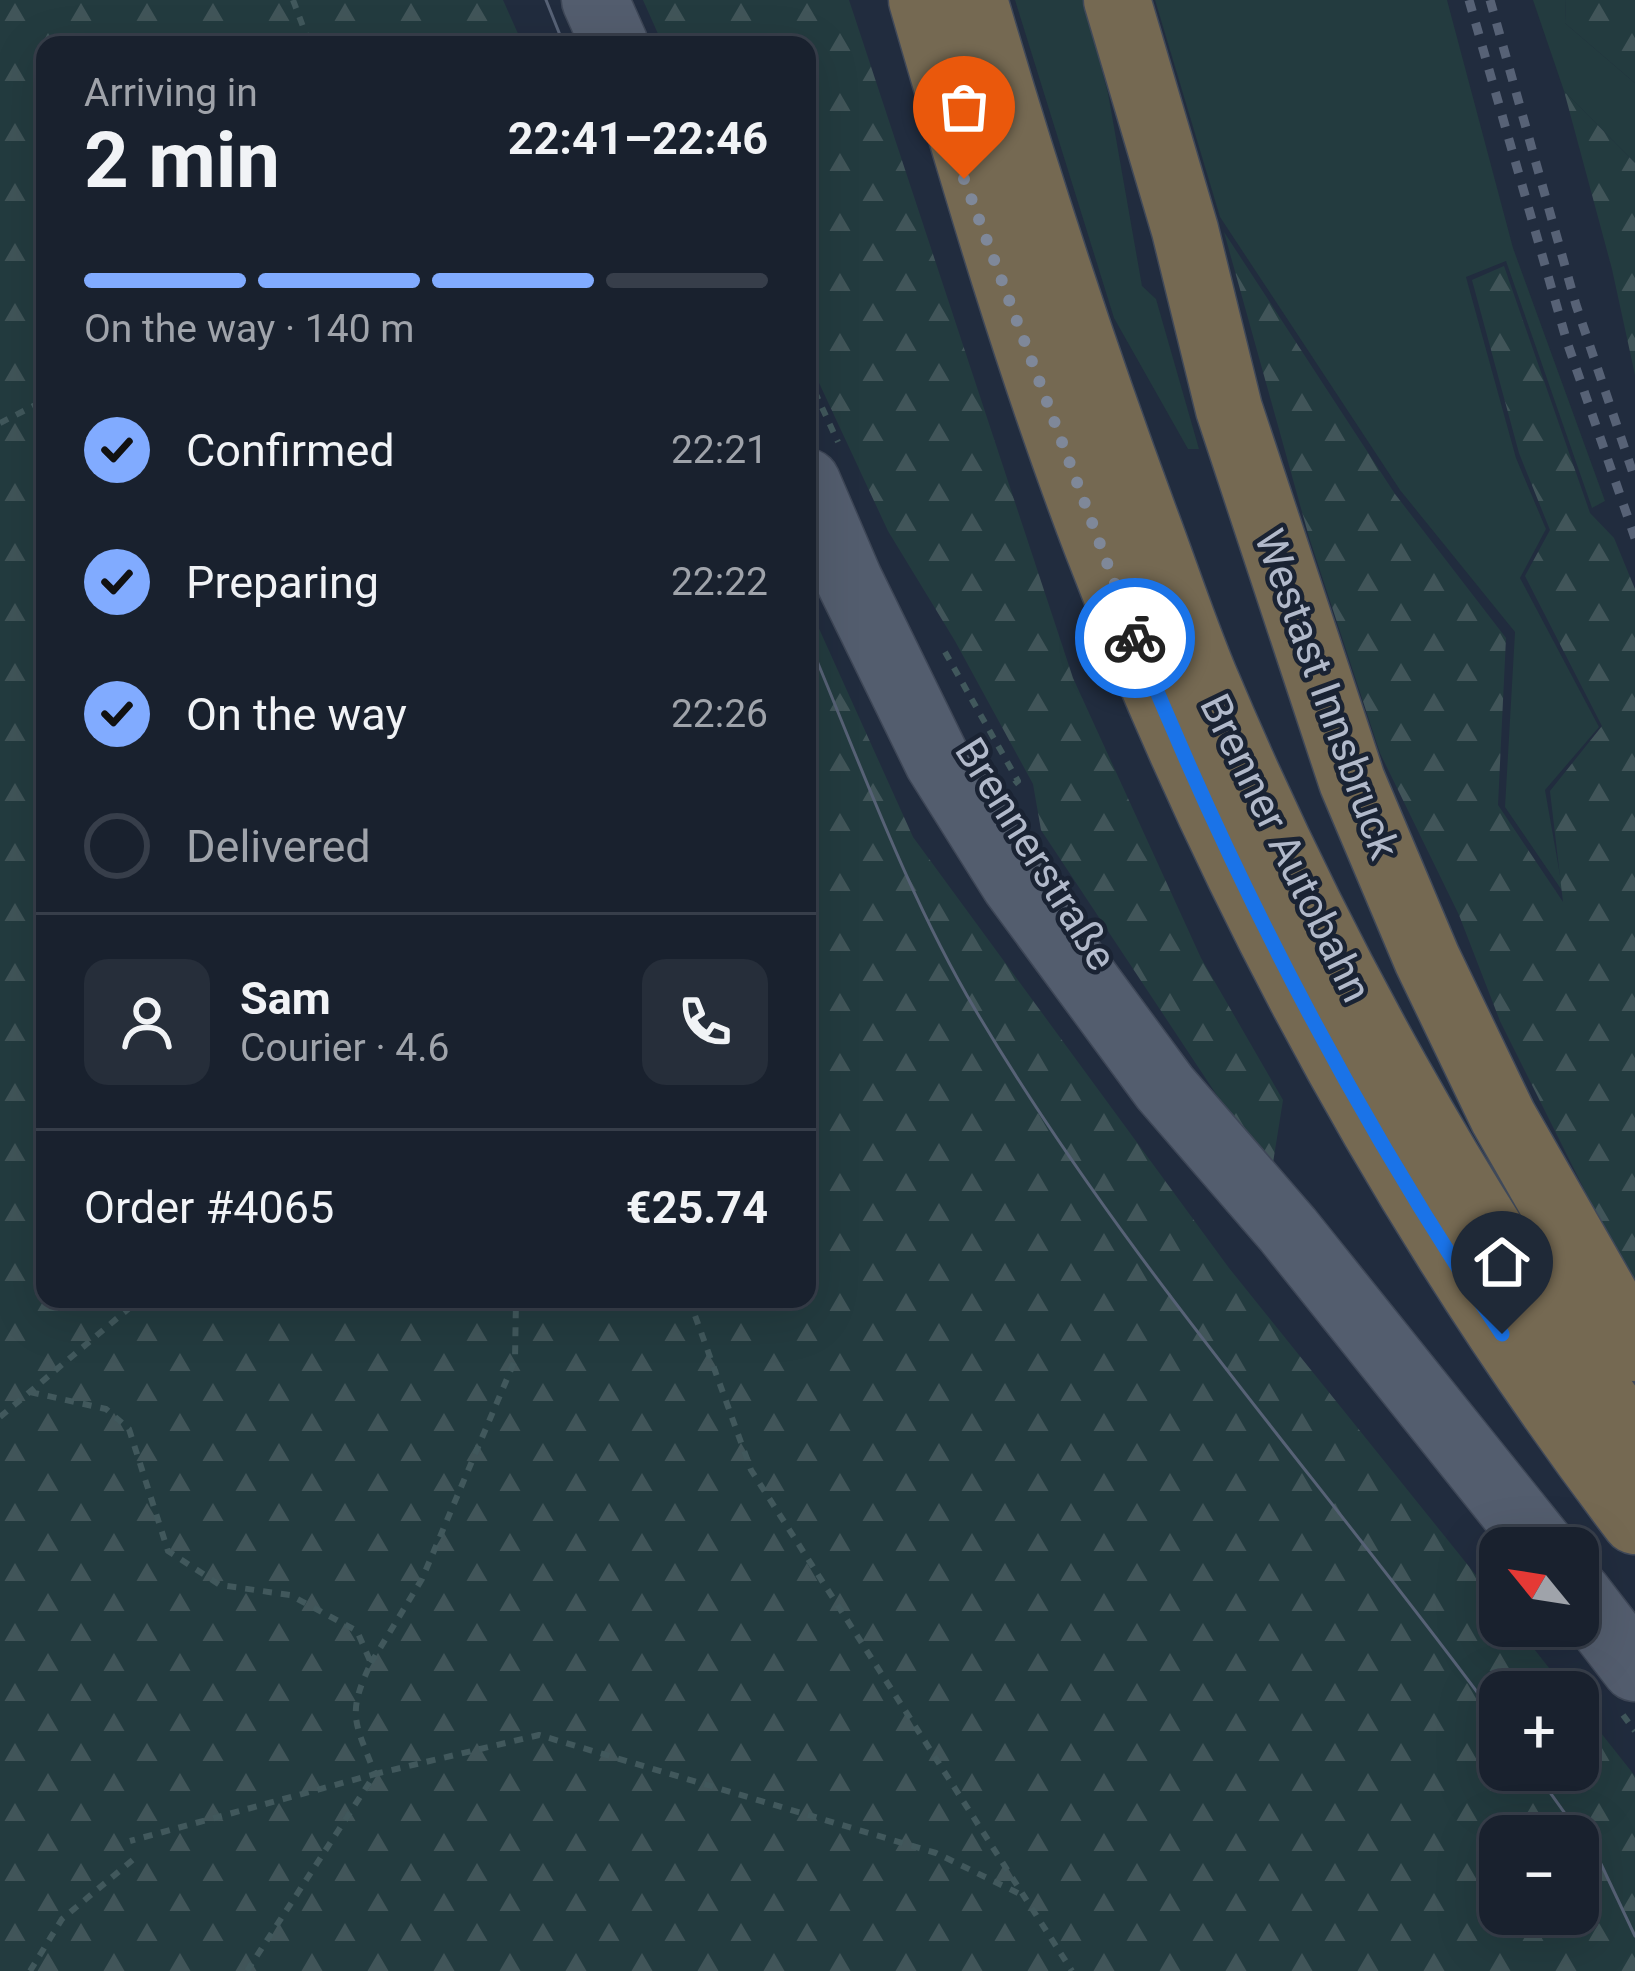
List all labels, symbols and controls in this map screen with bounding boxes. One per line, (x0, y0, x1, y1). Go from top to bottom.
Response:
pin (913, 56, 1015, 179)
text: Arriving in (84, 70, 258, 116)
icon: bag (931, 74, 997, 140)
text: 22:41–22:46 (508, 112, 768, 165)
text: 2 min (84, 115, 280, 206)
text: On the way · 140 m (84, 306, 415, 352)
icon: check (84, 417, 150, 483)
text: Confirmed (186, 424, 395, 477)
text: 22:21 (671, 427, 768, 473)
street label: Westast Innsbruck (1245, 523, 1410, 866)
icon: check (84, 549, 150, 615)
text: Preparing (186, 556, 379, 609)
text: 22:22 (671, 559, 768, 605)
courier (1075, 578, 1195, 698)
icon: bike (1102, 605, 1168, 671)
icon: check (84, 681, 150, 747)
street label: Brenner Autobahn (1190, 686, 1382, 1010)
text: On the way (186, 688, 407, 741)
text: 22:26 (671, 691, 768, 737)
street label: Brennerstraße (945, 729, 1127, 979)
text: Delivered (186, 820, 371, 873)
button: person (84, 959, 210, 1085)
button: phone (642, 959, 768, 1085)
text: Sam (240, 972, 331, 1025)
text: Courier · 4.6 (240, 1025, 449, 1071)
text: Order #4065 (84, 1181, 334, 1234)
text: €25.74 (626, 1181, 768, 1234)
pin (1451, 1211, 1553, 1334)
icon: home (1469, 1229, 1535, 1295)
north arrow (1479, 1527, 1599, 1647)
map controls (1479, 1527, 1599, 1935)
button: + (1479, 1671, 1599, 1791)
button: − (1479, 1815, 1599, 1935)

